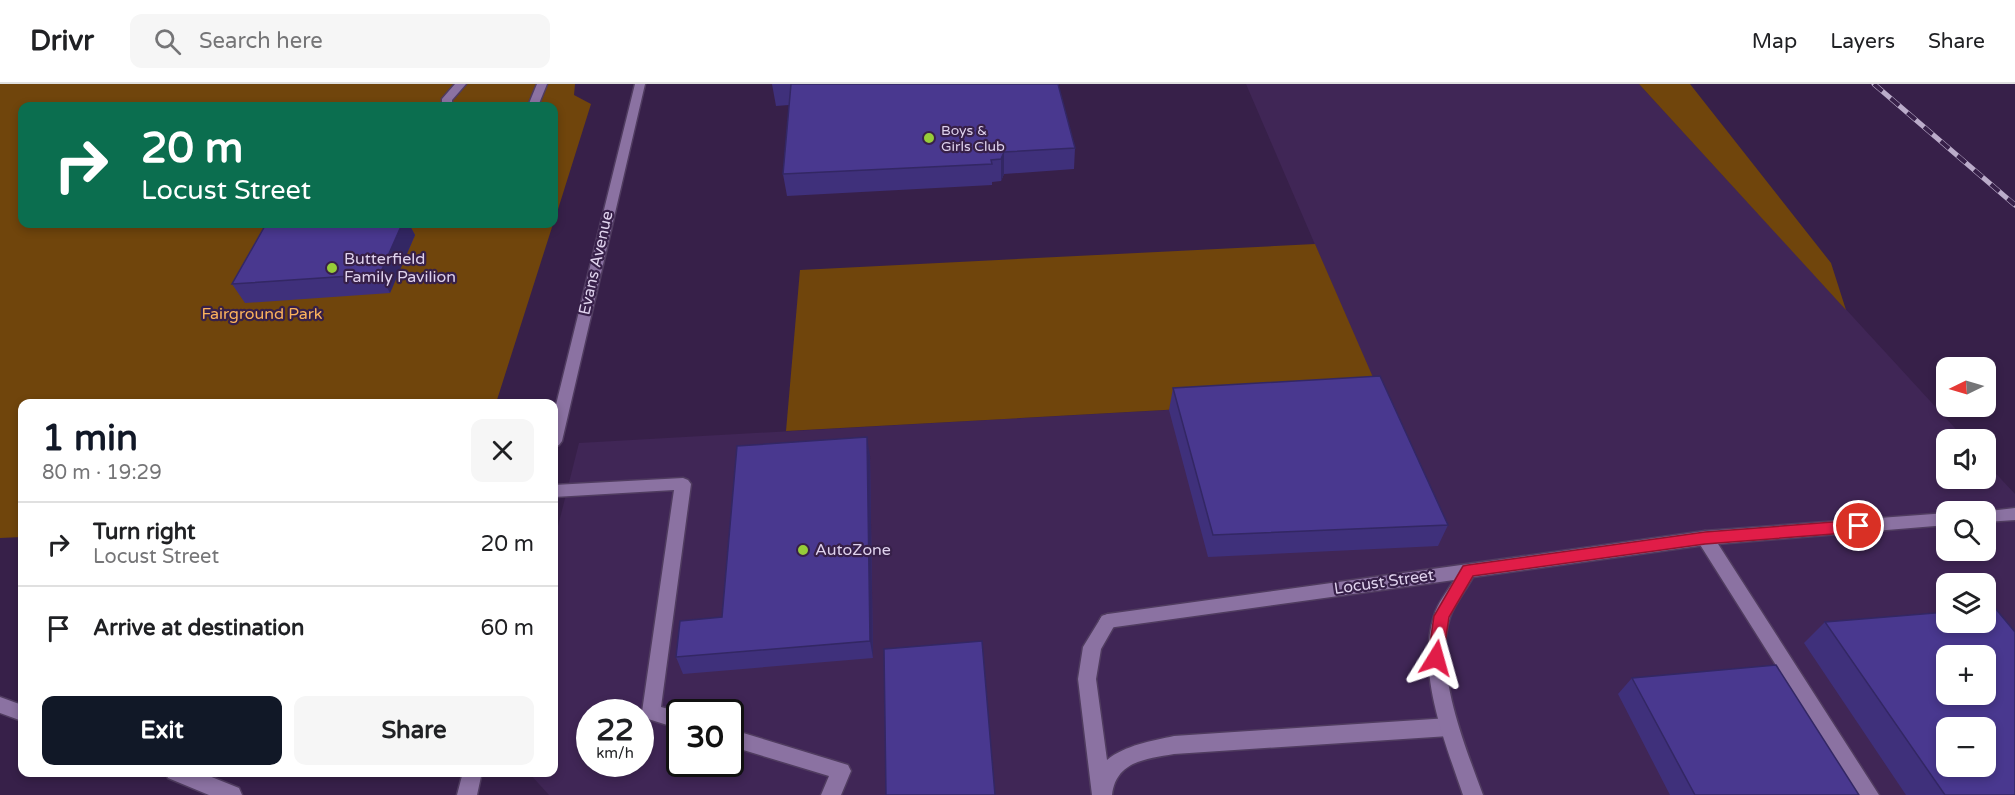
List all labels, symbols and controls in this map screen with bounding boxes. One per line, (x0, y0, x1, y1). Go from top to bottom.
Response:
search box (130, 14, 550, 68)
text: Drivr (30, 24, 94, 58)
icon: search (151, 25, 184, 58)
text: Search here (199, 28, 323, 54)
text: Map (1752, 29, 1797, 54)
text: Layers (1830, 29, 1895, 54)
text: Share (1928, 29, 1985, 54)
place label: Boys & Girls Club (941, 122, 1005, 155)
text: 20 m (141, 123, 243, 174)
icon: right (42, 126, 120, 204)
marker: Boys & Girls Club (922, 131, 936, 145)
text: Locust Street (141, 174, 311, 207)
street label: Evans Avenue (574, 209, 618, 317)
place label: Butterfield Family Pavilion (344, 249, 456, 287)
marker: Butterfield Family Pavilion (325, 261, 339, 275)
park label: Fairground Park (201, 304, 323, 324)
north arrow (1936, 357, 1996, 417)
map controls (1936, 357, 1996, 777)
text: 1 min (42, 417, 138, 460)
button: close (471, 419, 534, 482)
button: sound (1936, 429, 1996, 489)
text: 80 m · 19:29 (42, 461, 162, 485)
pin (1833, 500, 1884, 551)
button: search (1936, 501, 1996, 561)
icon: arrive (1842, 509, 1875, 542)
text: Turn right (93, 519, 195, 545)
icon: right (42, 528, 75, 561)
text: 20 m (480, 531, 534, 557)
place label: AutoZone (815, 540, 891, 560)
marker: AutoZone (796, 543, 810, 557)
text: Locust Street (93, 545, 219, 569)
street label: Locust Street (1333, 565, 1435, 599)
button: layers (1936, 573, 1996, 633)
icon: arrive (42, 612, 75, 645)
text: Arrive at destination (93, 615, 304, 641)
text: 60 m (480, 615, 534, 641)
position arrow (1404, 626, 1468, 690)
button: + (1936, 645, 1996, 705)
button: Exit (42, 696, 282, 765)
button: Share (294, 696, 534, 765)
speed limit sign: 30 (666, 699, 744, 777)
text: 22 (596, 712, 634, 749)
button: − (1936, 717, 1996, 777)
text: km/h (596, 744, 634, 762)

